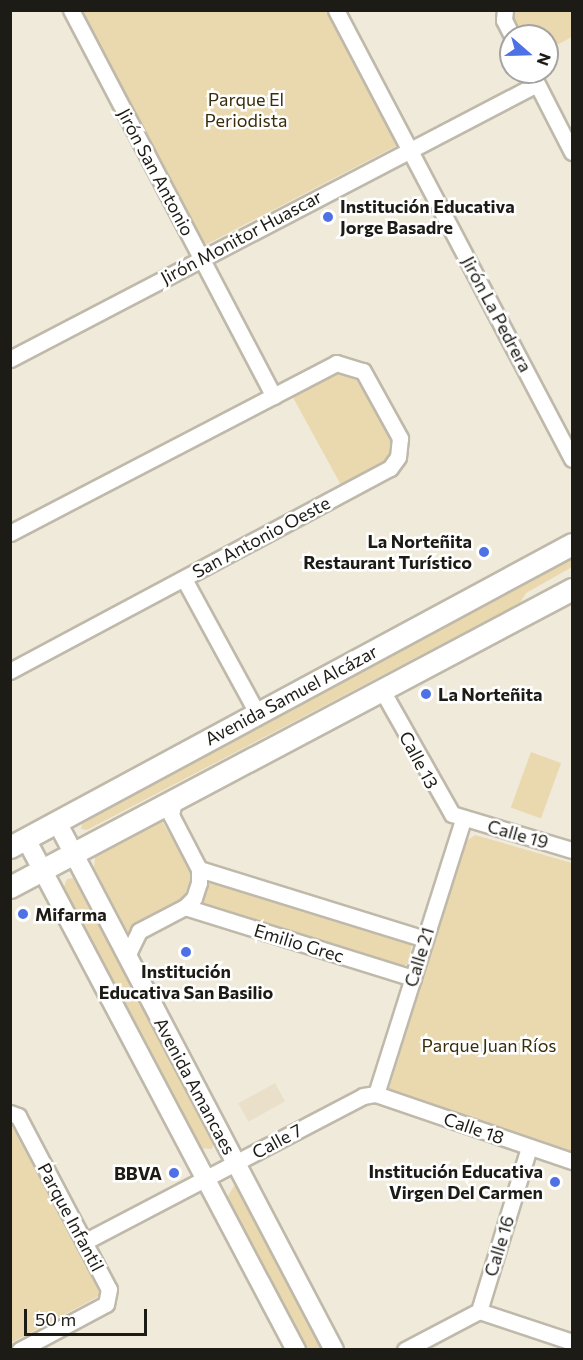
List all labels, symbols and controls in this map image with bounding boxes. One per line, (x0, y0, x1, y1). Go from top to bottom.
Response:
north arrow (499, 24, 559, 84)
text: N (534, 51, 555, 69)
park label: Parque El Periodista (204, 89, 288, 132)
street label: Jirón San Antonio (113, 104, 199, 240)
street label: Jirón Monitor Huascar (157, 185, 325, 289)
place label: Institución Educativa Jorge Basadre (340, 196, 515, 238)
marker: Institución Educativa Jorge Basadre (321, 210, 335, 224)
street label: Jirón La Pedrera (457, 252, 537, 376)
street label: San Antonio Oeste (189, 492, 333, 582)
place label: La Norteñita Restaurant Turístico (303, 531, 472, 574)
marker: La Norteñita Restaurant Turístico (477, 545, 491, 559)
street label: Avenida Samuel Alcázar (201, 640, 381, 750)
place label: La Norteñita (438, 683, 543, 705)
marker: La Norteñita (419, 687, 433, 701)
street label: Calle 13 (395, 728, 443, 792)
street label: Calle 19 (485, 815, 551, 853)
place label: Mifarma (35, 903, 107, 925)
marker: Mifarma (16, 907, 30, 921)
street label: Emilio Grec (251, 919, 347, 967)
street label: Calle 21 (400, 924, 438, 990)
marker: Institución Educativa San Basilio (179, 945, 193, 959)
place label: Institución Educativa San Basilio (99, 961, 273, 1004)
street label: Avenida Amancaes (150, 1014, 240, 1158)
park label: Parque Juan Ríos (421, 1034, 557, 1056)
street label: Calle 18 (441, 1108, 507, 1148)
street label: Calle 7 (248, 1119, 306, 1163)
street label: Parque Infantil (33, 1159, 109, 1275)
place label: Institución Educativa Virgen Del Carmen (368, 1161, 543, 1204)
place label: BBVA (114, 1162, 162, 1184)
marker: BBVA (167, 1166, 181, 1180)
marker: Institución Educativa Virgen Del Carmen (548, 1175, 562, 1189)
street label: Calle 16 (480, 1213, 518, 1279)
scale bar (27, 1297, 150, 1335)
text: 50 m (35, 1308, 76, 1330)

